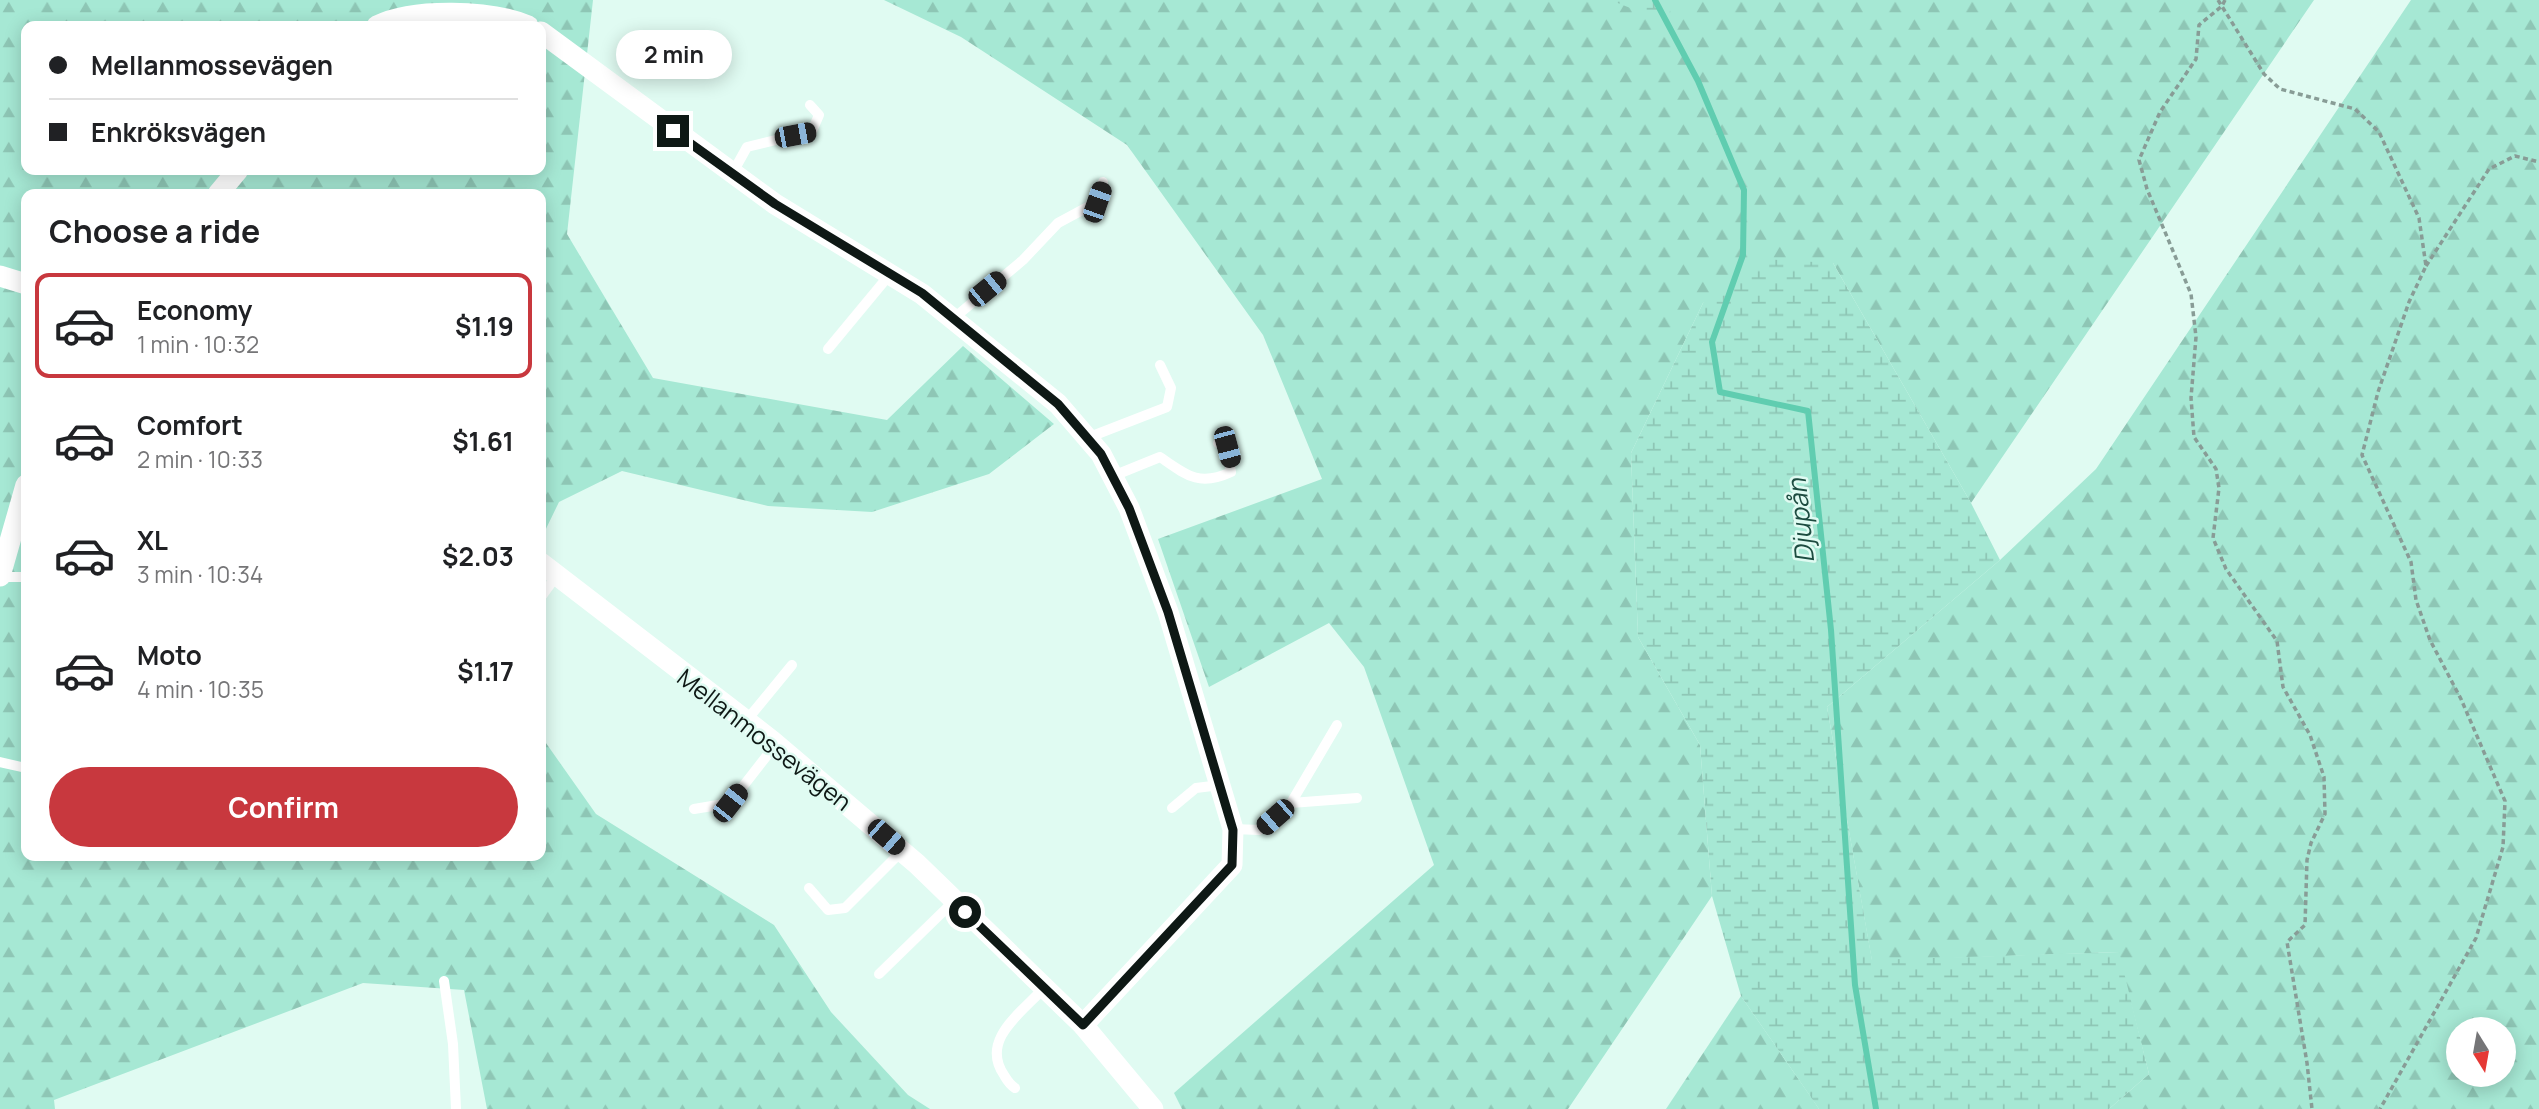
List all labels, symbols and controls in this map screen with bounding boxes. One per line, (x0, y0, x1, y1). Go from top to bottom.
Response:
callout: 2 min (615, 30, 731, 78)
text: 2 min (644, 38, 704, 70)
text: Mellanmossevägen (91, 47, 333, 83)
text: Enkröksvägen (91, 114, 266, 150)
route end (657, 115, 689, 147)
car (773, 121, 818, 149)
car (1081, 179, 1114, 225)
text: Choose a ride (49, 209, 260, 253)
car (965, 268, 1010, 310)
text: Economy (137, 292, 252, 328)
icon: car (53, 294, 116, 357)
text: $1.19 (455, 308, 514, 344)
text: 1 min · 10:32 (137, 328, 259, 360)
text: Comfort (137, 407, 243, 443)
icon: car (53, 409, 116, 472)
text: $1.61 (452, 423, 514, 459)
car (1212, 424, 1243, 470)
text: 2 min · 10:33 (137, 443, 263, 475)
water label: Djupån (1778, 475, 1822, 565)
text: XL (137, 522, 168, 558)
icon: car (53, 524, 116, 587)
text: $2.03 (442, 538, 514, 574)
text: 3 min · 10:34 (137, 558, 263, 590)
text: Moto (137, 637, 202, 673)
icon: car (53, 639, 116, 702)
text: $1.17 (457, 653, 514, 689)
street label: Mellanmossevägen (671, 660, 859, 818)
text: 4 min · 10:35 (137, 673, 264, 705)
button: Confirm (49, 767, 518, 847)
car (709, 780, 752, 826)
car (1253, 795, 1298, 839)
car (864, 815, 909, 859)
route start (949, 896, 981, 928)
north arrow (2446, 1017, 2516, 1087)
map controls (2446, 1017, 2516, 1087)

